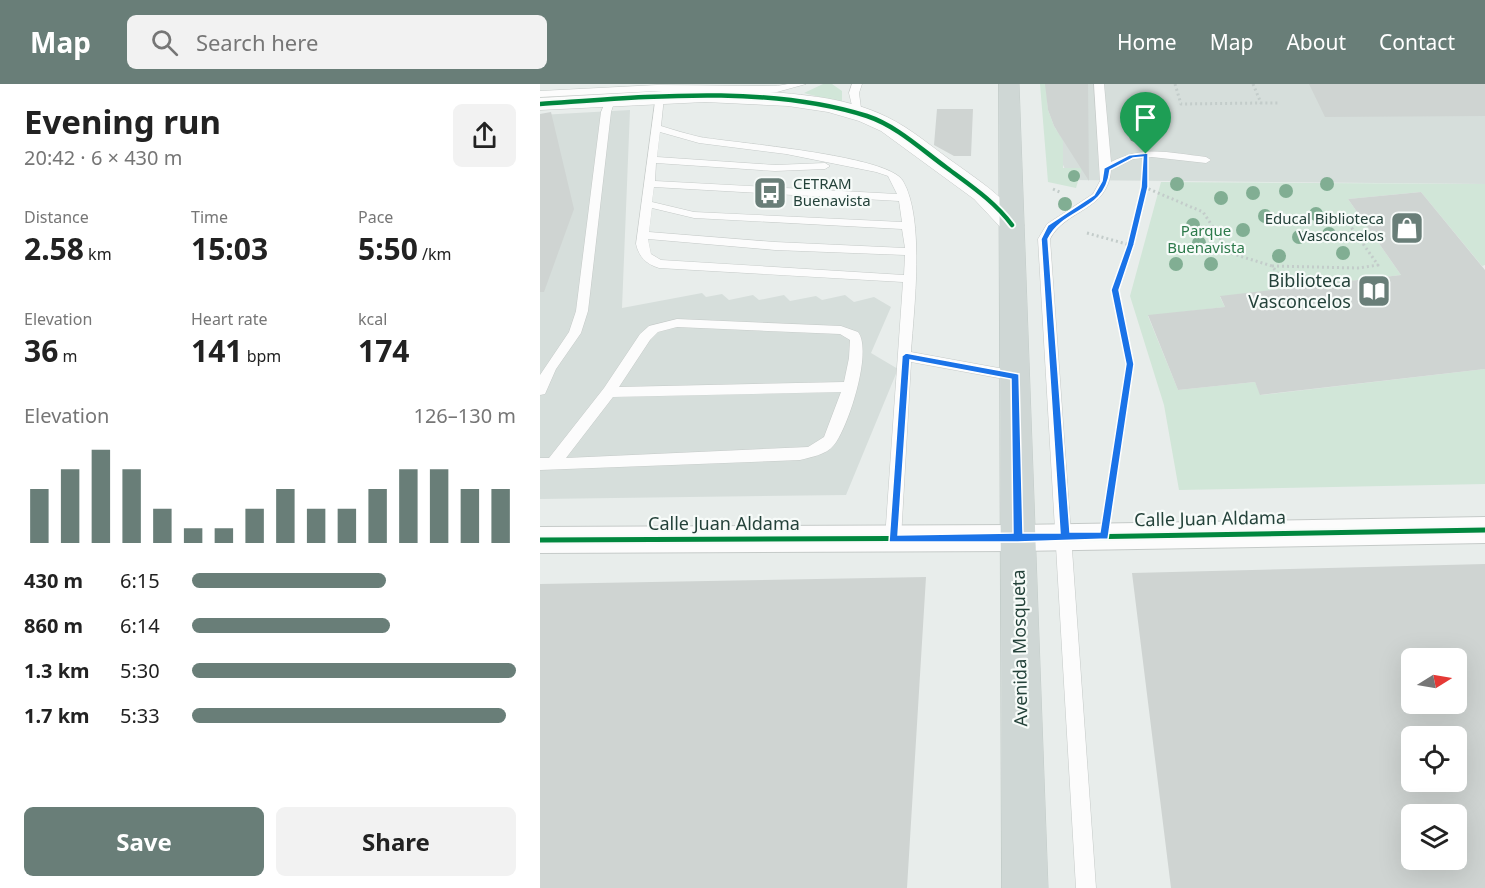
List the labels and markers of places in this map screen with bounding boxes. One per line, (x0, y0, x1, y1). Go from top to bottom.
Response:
pin (1120, 92, 1171, 154)
place label: CETRAM Buenavista (793, 173, 871, 210)
bus stop icon: CETRAM Buenavista (752, 175, 788, 211)
place label: Educal Biblioteca Vasconcelos (1265, 208, 1384, 245)
shop icon: Educal Biblioteca Vasconcelos (1389, 210, 1425, 246)
place label: Biblioteca Vasconcelos (1248, 268, 1351, 313)
library icon: Biblioteca Vasconcelos (1356, 273, 1392, 309)

